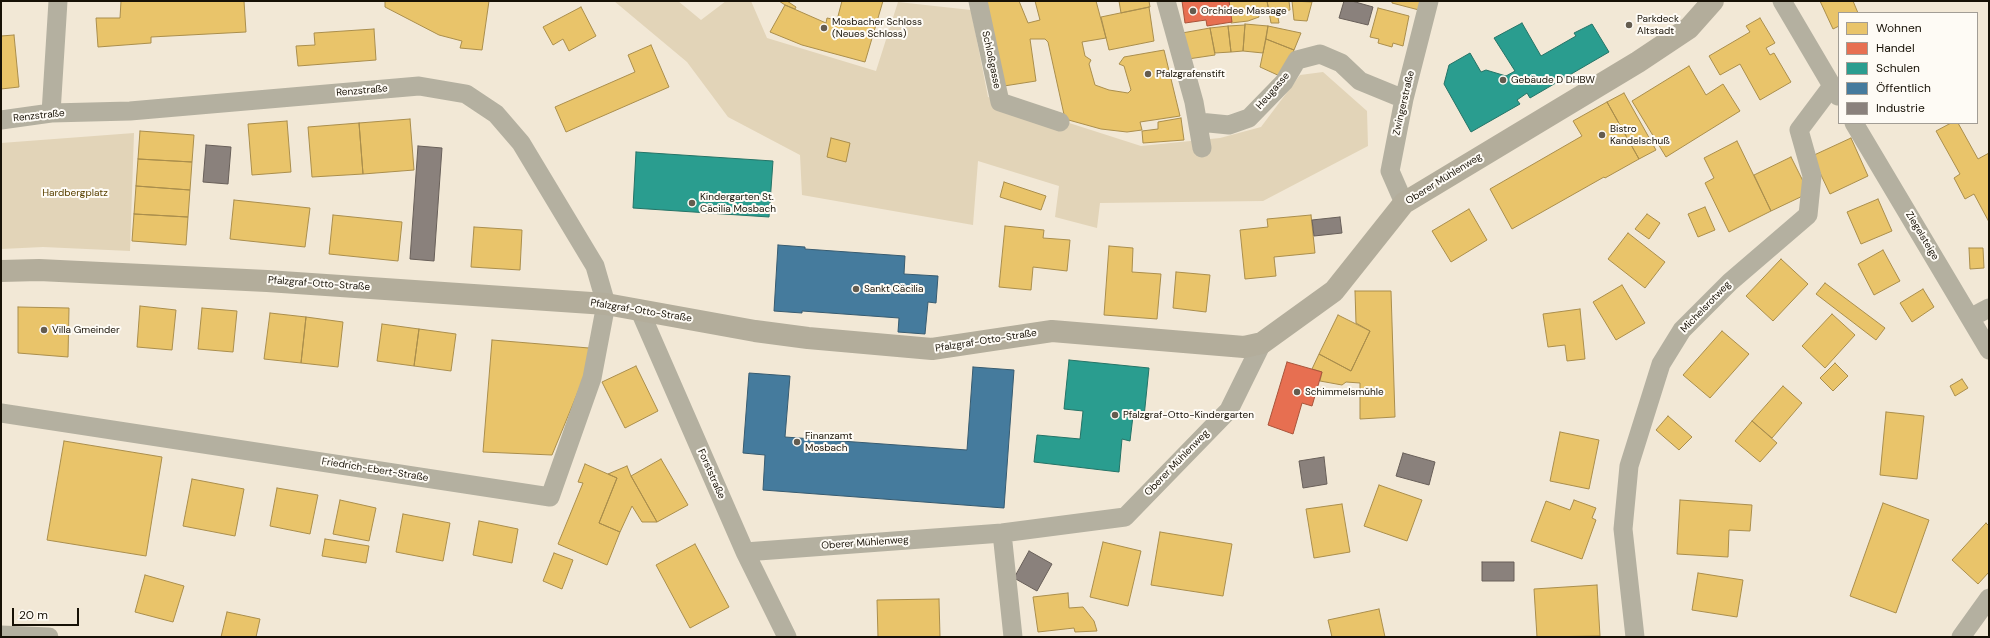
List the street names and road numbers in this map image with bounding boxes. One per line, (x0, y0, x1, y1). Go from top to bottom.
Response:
street label: Schloßgasse (979, 30, 1003, 90)
street label: Heugasse (1254, 70, 1292, 112)
street label: Zwingerstraße (1391, 70, 1417, 136)
street label: Renzstraße (336, 83, 388, 99)
street label: Renzstraße (13, 107, 65, 125)
street label: Oberer Mühlenweg (1404, 151, 1484, 207)
street label: Ziegelsteige (1903, 210, 1941, 262)
street label: Pfalzgraf-Otto-Straße (267, 274, 371, 294)
street label: Michelsrotweg (1678, 279, 1734, 335)
street label: Pfalzgraf-Otto-Straße (589, 297, 693, 325)
street label: Pfalzgraf-Otto-Straße (934, 327, 1038, 355)
street label: Oberer Mühlenweg (1142, 427, 1212, 499)
street label: Forststraße (695, 447, 727, 501)
street label: Friedrich-Ebert-Straße (321, 456, 429, 484)
street label: Oberer Mühlenweg (821, 534, 909, 552)

